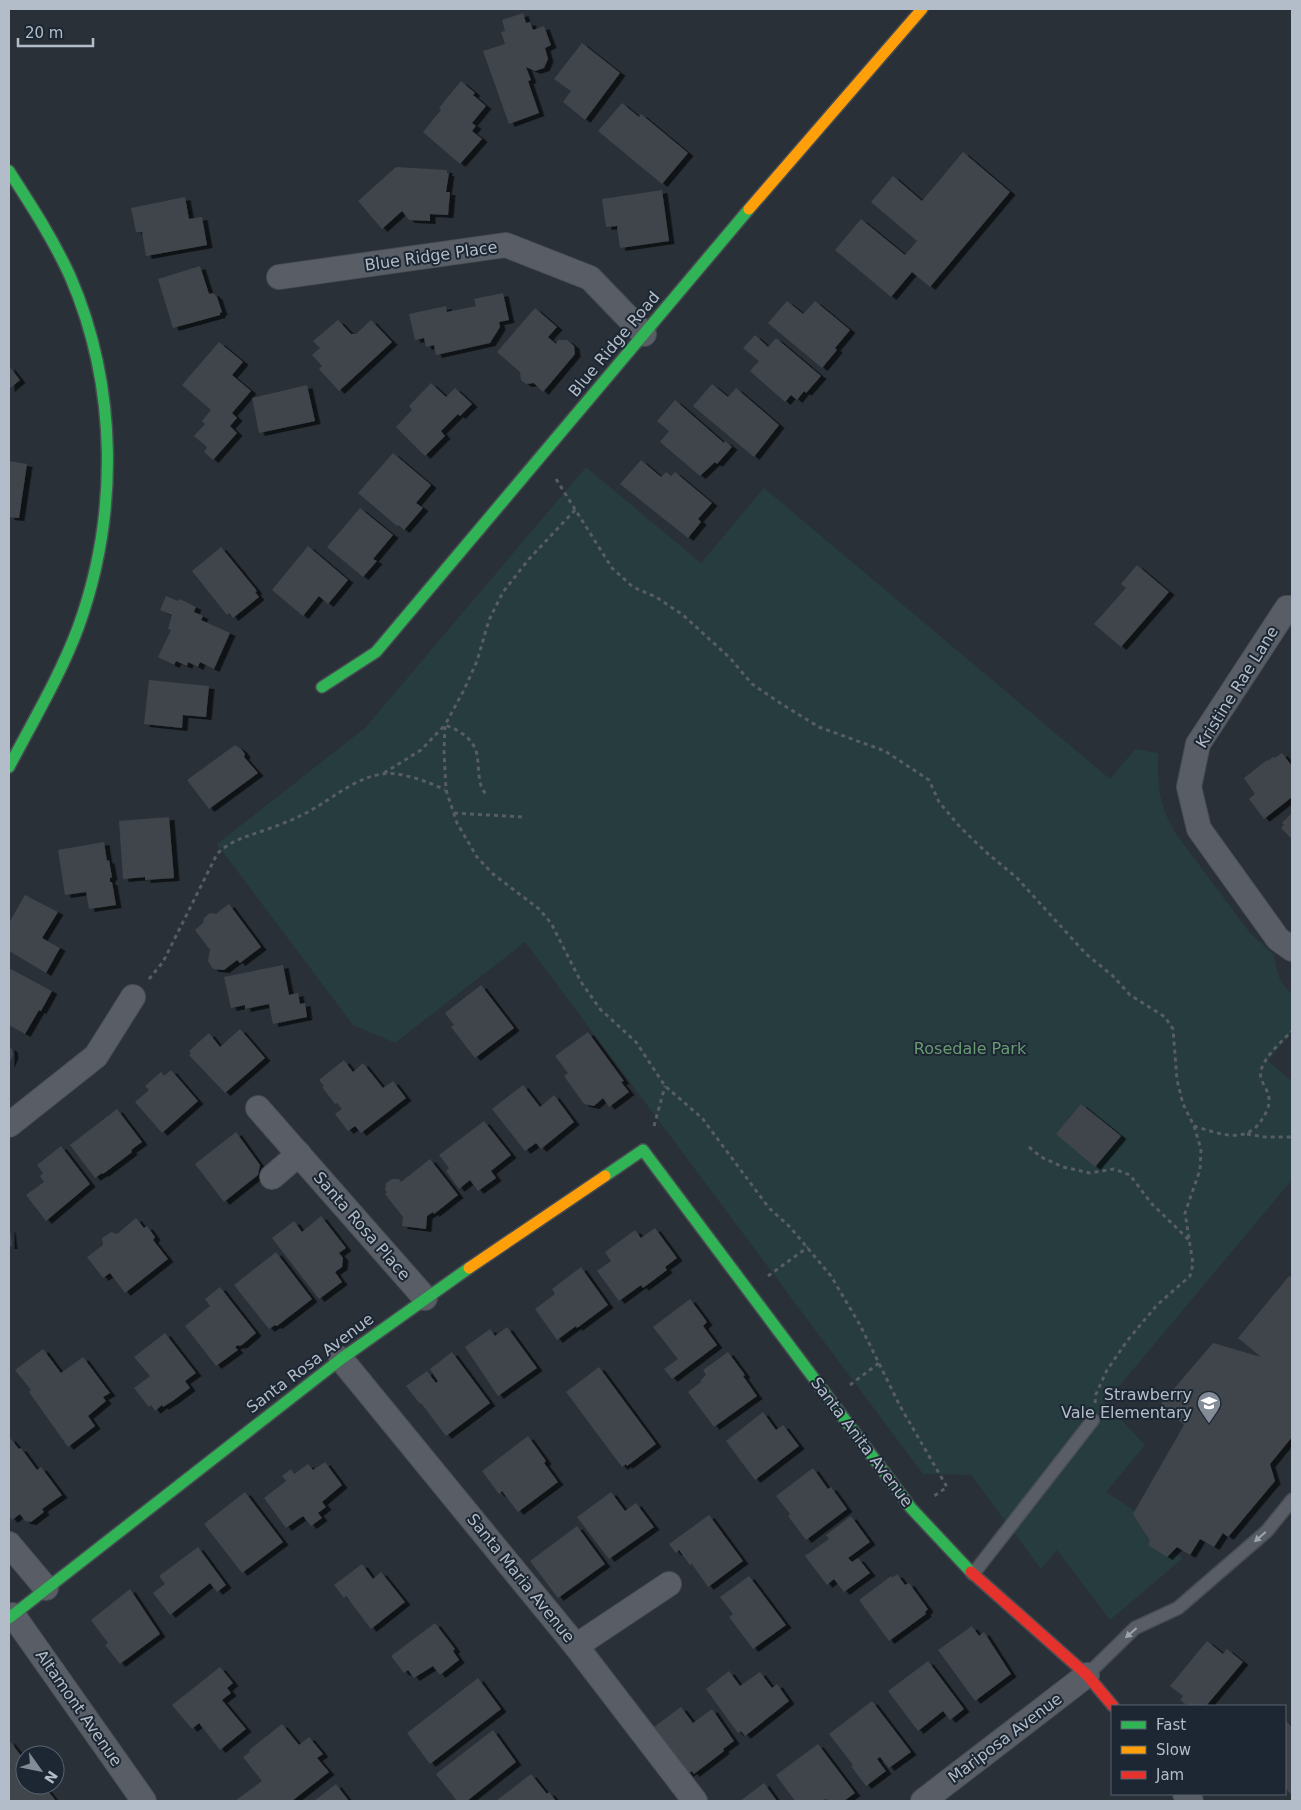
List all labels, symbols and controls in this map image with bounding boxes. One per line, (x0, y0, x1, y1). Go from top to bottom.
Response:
scale bar (18, 15, 92, 47)
text: 20 m (25, 24, 63, 42)
street label: Blue Ridge Place (363, 237, 499, 275)
street label: Blue Ridge Road (564, 288, 664, 400)
street label: Kristine Rae Lane (1192, 623, 1282, 751)
park label: Rosedale Park (914, 1039, 1027, 1058)
street label: Santa Rosa Place (310, 1168, 414, 1284)
street label: Santa Rosa Avenue (243, 1309, 377, 1417)
street label: Santa Anita Avenue (807, 1373, 917, 1511)
place label: Strawberry Vale Elementary (1061, 1385, 1192, 1422)
school or university icon: Strawberry Vale Elementary (1196, 1390, 1222, 1424)
street label: Santa Maria Avenue (463, 1510, 579, 1646)
one-way arrow (1255, 1531, 1267, 1543)
one-way arrow (1124, 1627, 1137, 1638)
street label: Altamont Avenue (32, 1646, 126, 1770)
street label: Mariposa Avenue (944, 1689, 1066, 1787)
legend (1111, 1705, 1286, 1795)
text: Fast (1156, 1716, 1186, 1734)
text: Slow (1156, 1741, 1191, 1759)
north arrow (15, 1745, 65, 1795)
text: Jam (1155, 1766, 1184, 1784)
text: N (41, 1768, 61, 1786)

